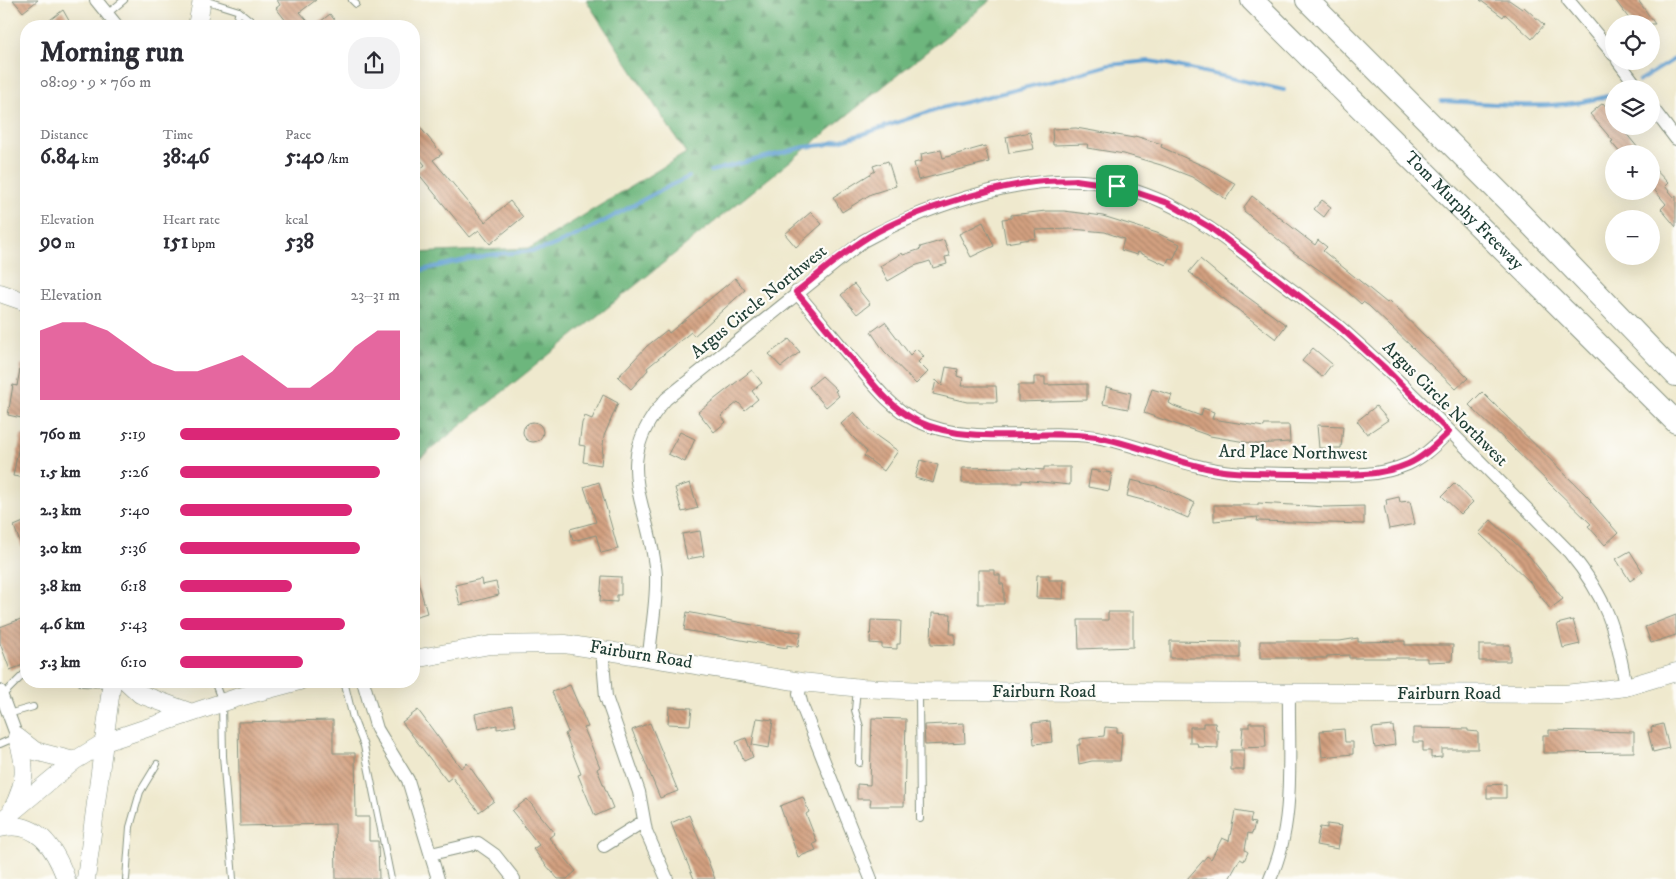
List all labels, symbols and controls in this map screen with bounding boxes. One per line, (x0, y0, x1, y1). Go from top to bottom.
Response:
map controls (1605, 15, 1660, 265)
button: locate (1605, 15, 1660, 70)
text: Morning run (40, 35, 184, 70)
button: share (348, 37, 400, 89)
text: 08:09 · 9 × 760 m (40, 72, 151, 92)
button: layers (1605, 80, 1660, 135)
text: Distance (40, 126, 88, 144)
text: Time (163, 126, 193, 144)
text: Pace (285, 126, 311, 144)
text: 6.84 (40, 144, 79, 170)
text: 38:46 (163, 144, 210, 170)
text: 5:40 (285, 144, 325, 170)
button: + (1605, 145, 1660, 200)
street label: Tom Murphy Freeway (1400, 147, 1529, 275)
text: km (79, 150, 99, 168)
text: /km (325, 150, 349, 168)
pin (1096, 165, 1138, 207)
icon: arrive (1103, 172, 1131, 200)
button: − (1605, 210, 1660, 265)
text: Elevation (40, 211, 94, 229)
text: Heart rate (163, 211, 220, 229)
text: kcal (285, 211, 308, 229)
text: 90 (40, 229, 62, 255)
text: 151 (163, 229, 188, 255)
text: 538 (285, 229, 314, 255)
text: m (62, 235, 75, 253)
text: bpm (188, 235, 216, 253)
street label: Argus Circle Northwest (687, 240, 832, 364)
text: Elevation (40, 285, 102, 305)
text: 23–31 m (350, 285, 400, 305)
street label: Argus Circle Northwest (1378, 337, 1513, 472)
text: 760 m (40, 424, 81, 444)
text: 5:19 (120, 424, 146, 444)
street label: Ard Place Northwest (1218, 441, 1368, 465)
text: 1.5 km (40, 462, 81, 482)
text: 5:26 (120, 462, 148, 482)
text: 2.3 km (40, 500, 81, 520)
text: 5:40 (120, 500, 150, 520)
text: 3.0 km (40, 538, 82, 558)
text: 5:36 (120, 538, 146, 558)
text: 3.8 km (40, 576, 81, 596)
text: 6:18 (120, 576, 146, 596)
text: 4.6 km (40, 614, 85, 634)
text: 5:43 (120, 614, 147, 634)
street label: Fairburn Road (588, 636, 694, 674)
text: 5.3 km (40, 652, 81, 672)
text: 6:10 (120, 652, 147, 672)
street label: Fairburn Road (992, 681, 1096, 703)
street label: Fairburn Road (1397, 683, 1501, 705)

